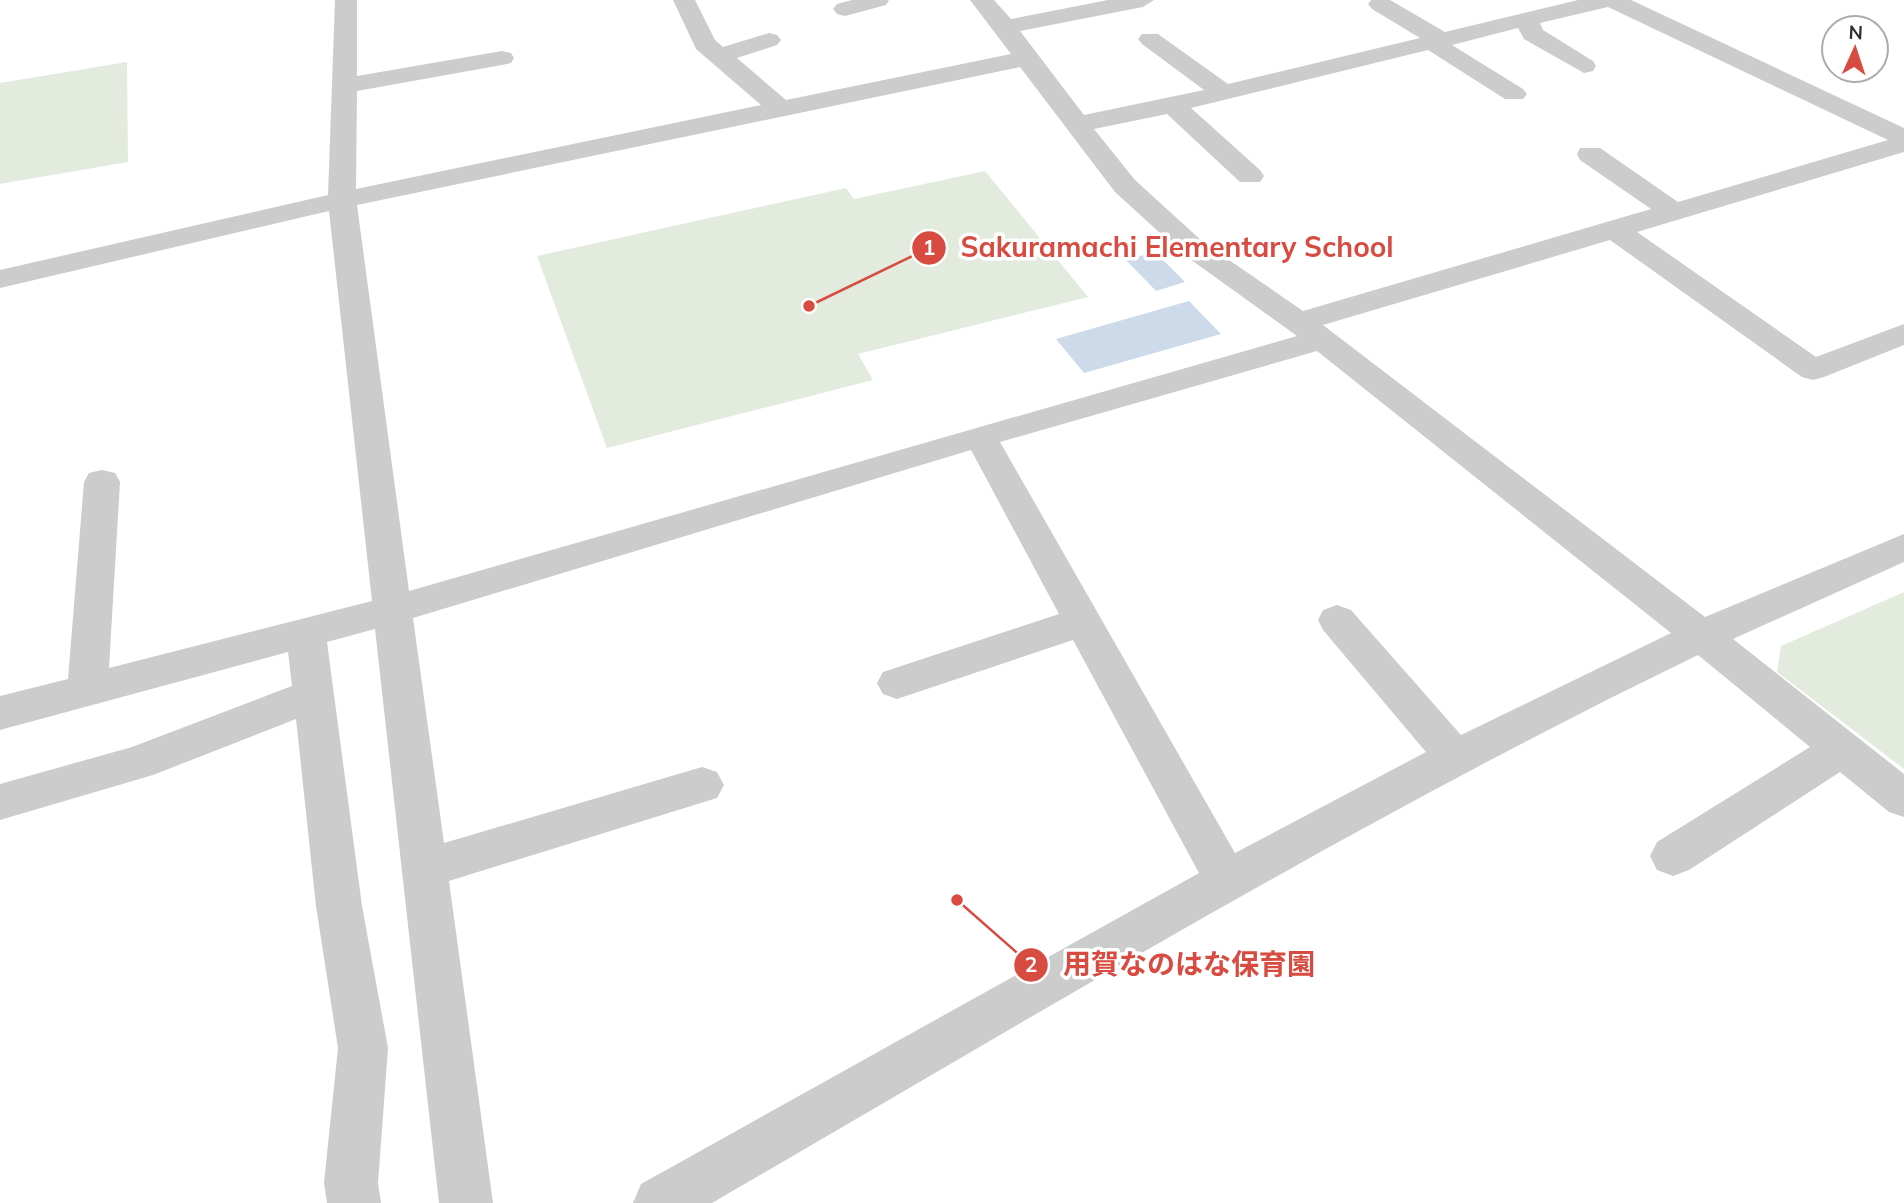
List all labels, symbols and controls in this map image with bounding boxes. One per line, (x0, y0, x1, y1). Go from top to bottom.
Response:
north arrow (1820, 14, 1890, 84)
text: N (1848, 20, 1864, 44)
callout: Sakuramachi Elementary School (911, 223, 1407, 272)
text: Sakuramachi Elementary School (960, 229, 1394, 264)
text: 1 (923, 234, 935, 260)
callout: 用賀なのはな保育園 (1014, 940, 1329, 989)
text: 用賀なのはな保育園 (1063, 946, 1315, 981)
text: 2 (1025, 951, 1037, 977)

